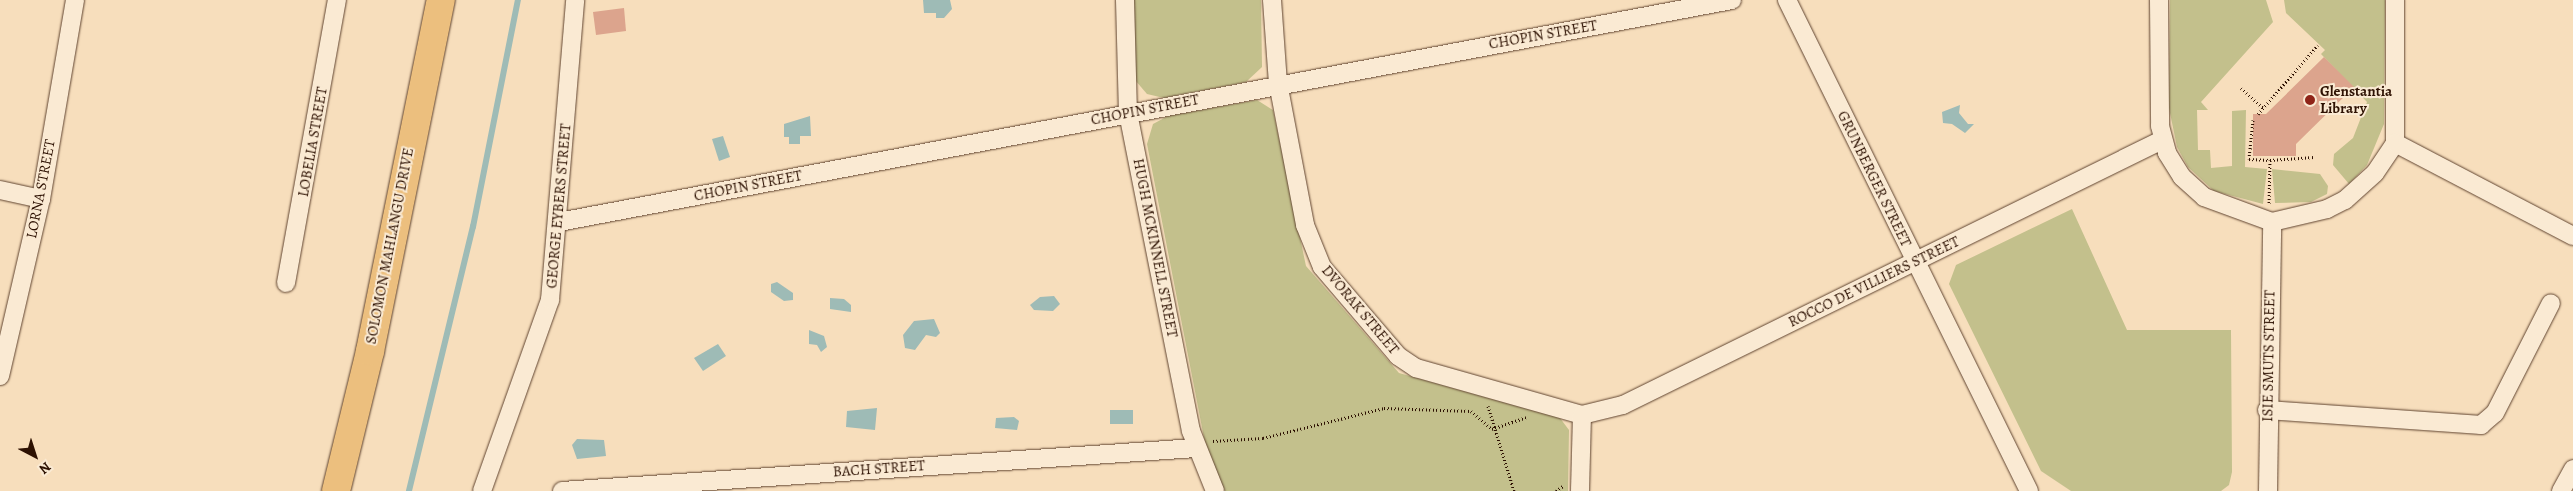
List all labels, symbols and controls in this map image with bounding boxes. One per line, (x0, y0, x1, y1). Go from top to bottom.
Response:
street label: CHOPIN STREET (1487, 17, 1599, 53)
place label: Glenstantia Library (2320, 82, 2392, 117)
street label: LOBELIA STREET (294, 86, 332, 198)
street label: CHOPIN STREET (1089, 91, 1201, 129)
marker: Glenstantia Library (2304, 94, 2316, 106)
street label: GRUNBERGER STREET (1833, 108, 1915, 250)
street label: GEORGE EYBERS STREET (543, 123, 575, 289)
street label: LORNA STREET (23, 138, 59, 240)
street label: SOLOMON MAHLANGU DRIVE (362, 146, 418, 346)
street label: HUGH MCKINNELL STREET (1129, 157, 1181, 339)
street label: CHOPIN STREET (692, 167, 804, 205)
street label: ROCCO DE VILLIERS STREET (1785, 233, 1963, 331)
street label: DVORAK STREET (1318, 262, 1402, 358)
street label: ISIE SMUTS STREET (2259, 290, 2279, 422)
north arrow (10, 431, 60, 481)
text: N (35, 457, 55, 478)
street label: BACH STREET (832, 457, 926, 481)

